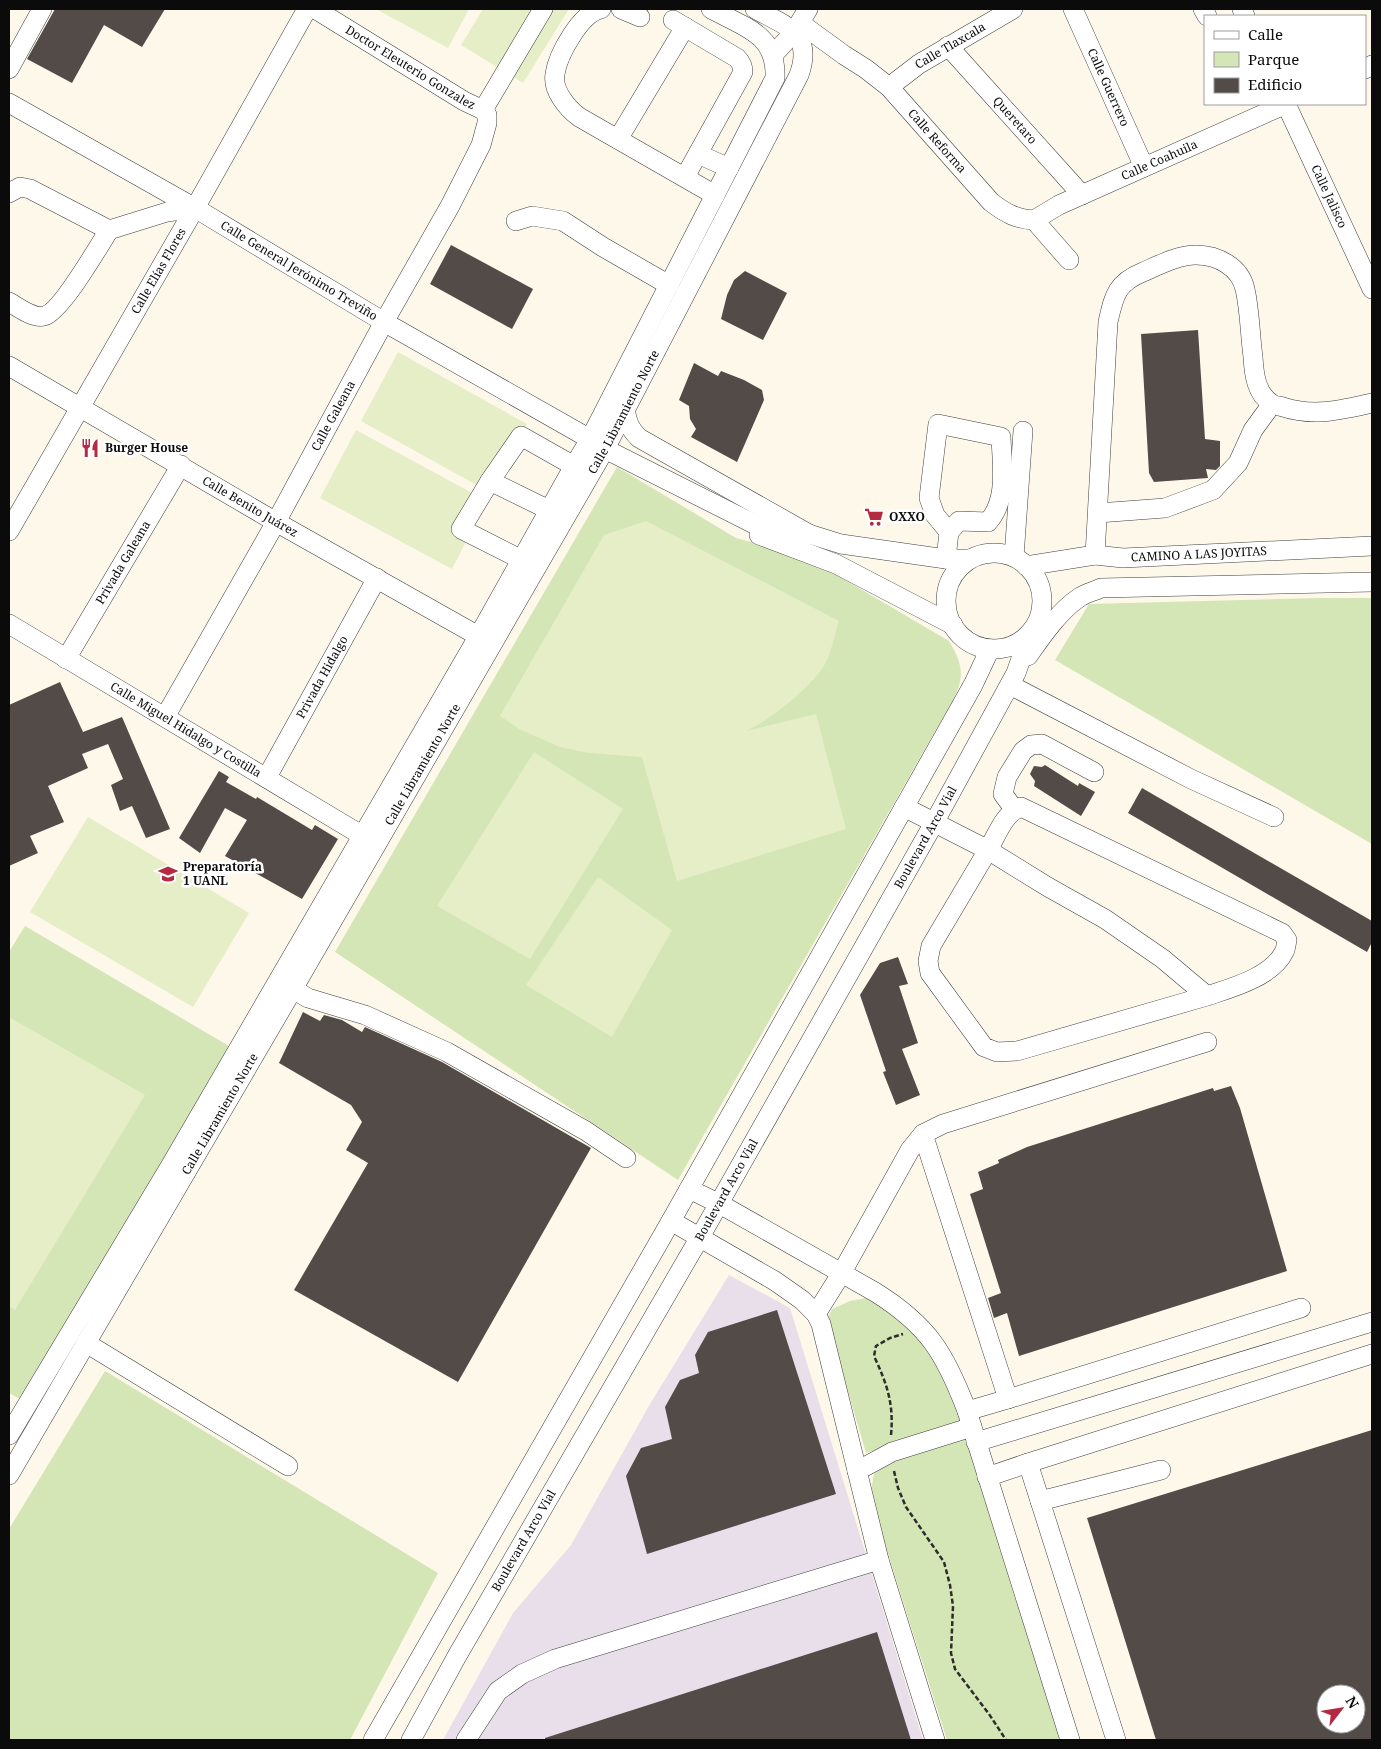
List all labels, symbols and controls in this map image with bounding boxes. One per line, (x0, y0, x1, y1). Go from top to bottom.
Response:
legend (1204, 15, 1366, 105)
street label: Calle Tlaxcala (912, 18, 989, 73)
street label: Doctor Eleuterio Gonzalez (342, 21, 478, 113)
text: Calle (1248, 24, 1283, 44)
street label: Calle Guerrero (1084, 45, 1134, 129)
text: Parque (1248, 49, 1299, 69)
text: Edificio (1248, 74, 1302, 94)
street label: Queretaro (989, 93, 1041, 148)
street label: Calle Reforma (904, 105, 971, 177)
street label: Calle Coahuila (1118, 135, 1200, 184)
street label: Calle Jalisco (1307, 162, 1352, 231)
street label: Calle General Jerónimo Treviño (218, 216, 381, 324)
street label: Calle Elías Flores (127, 225, 190, 317)
street label: Calle Libramiento Norte (583, 347, 663, 477)
street label: Calle Galeana (307, 377, 359, 454)
restaurant icon: Burger House (79, 437, 101, 459)
place label: Burger House (105, 439, 188, 456)
street label: Calle Benito Juárez (199, 472, 301, 541)
supermarket icon: OXXO (863, 506, 885, 528)
place label: OXXO (889, 508, 925, 525)
street label: Privada Galeana (91, 517, 154, 607)
street label: CAMINO A LAS JOYITAS (1130, 542, 1267, 566)
street label: Privada Hidalgo (292, 632, 352, 722)
street label: Calle Miguel Hidalgo y Costilla (107, 678, 265, 781)
street label: Calle Libramiento Norte (380, 700, 464, 828)
street label: Boulevard Arco Vial (890, 783, 961, 892)
place label: Preparatoría 1 UANL (183, 858, 262, 889)
school or university icon: Preparatoría 1 UANL (157, 863, 179, 885)
street label: Calle Libramiento Norte (177, 1050, 262, 1178)
street label: Boulevard Arco Vial (690, 1135, 762, 1244)
street label: Boulevard Arco Vial (487, 1486, 560, 1595)
north arrow (1316, 1684, 1366, 1734)
text: N (1342, 1692, 1364, 1712)

